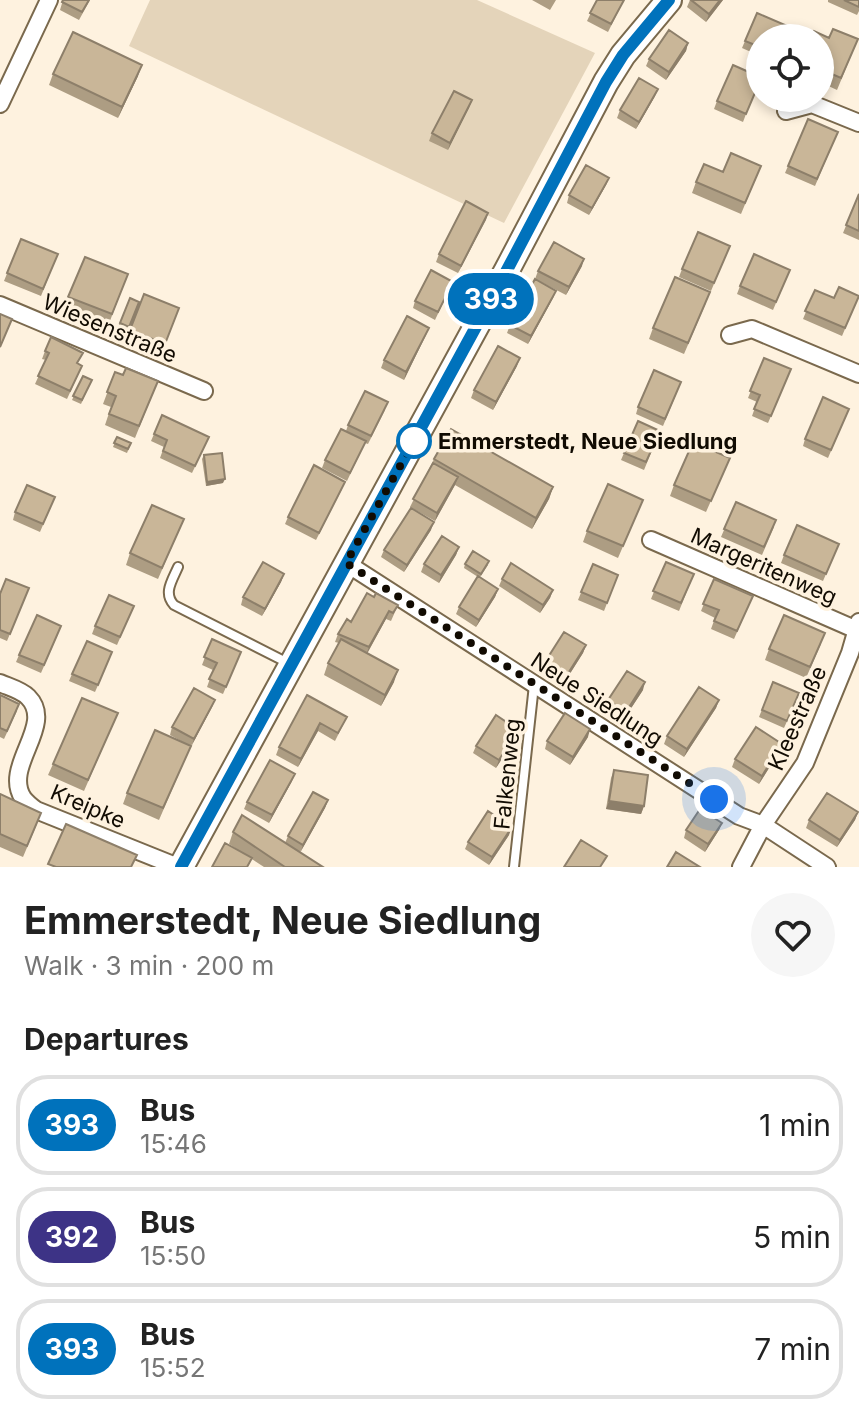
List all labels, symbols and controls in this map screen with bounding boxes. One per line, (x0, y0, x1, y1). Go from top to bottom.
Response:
map controls (746, 24, 834, 112)
button: locate (746, 24, 834, 112)
line badge: 393 (445, 273, 537, 325)
text: 393 (464, 282, 518, 316)
street label: Wiesenstraße (39, 288, 181, 368)
marker: Emmerstedt, Neue Siedlung (397, 424, 431, 458)
place label: Emmerstedt, Neue Siedlung (438, 428, 737, 454)
street label: Margeritenweg (687, 522, 841, 610)
street label: Neue Siedlung (526, 647, 668, 751)
street label: Kleestraße (762, 662, 832, 774)
street label: Falkenweg (488, 717, 526, 831)
street label: Kreipke (47, 779, 129, 833)
your location (694, 779, 734, 819)
button: heart (751, 893, 835, 977)
text: Emmerstedt, Neue Siedlung (24, 897, 541, 943)
text: Walk · 3 min · 200 m (24, 950, 274, 981)
text: Departures (24, 1021, 189, 1057)
text: Bus (140, 1092, 195, 1128)
text: 1 min (759, 1107, 831, 1143)
text: 393 (45, 1108, 99, 1142)
text: 15:46 (140, 1128, 207, 1159)
text: Bus (140, 1204, 195, 1240)
text: 5 min (753, 1219, 831, 1255)
text: 392 (45, 1220, 99, 1254)
text: 15:50 (140, 1240, 206, 1271)
text: Bus (140, 1316, 195, 1352)
text: 7 min (754, 1331, 831, 1367)
text: 393 (45, 1332, 99, 1366)
text: 15:52 (140, 1352, 206, 1383)

